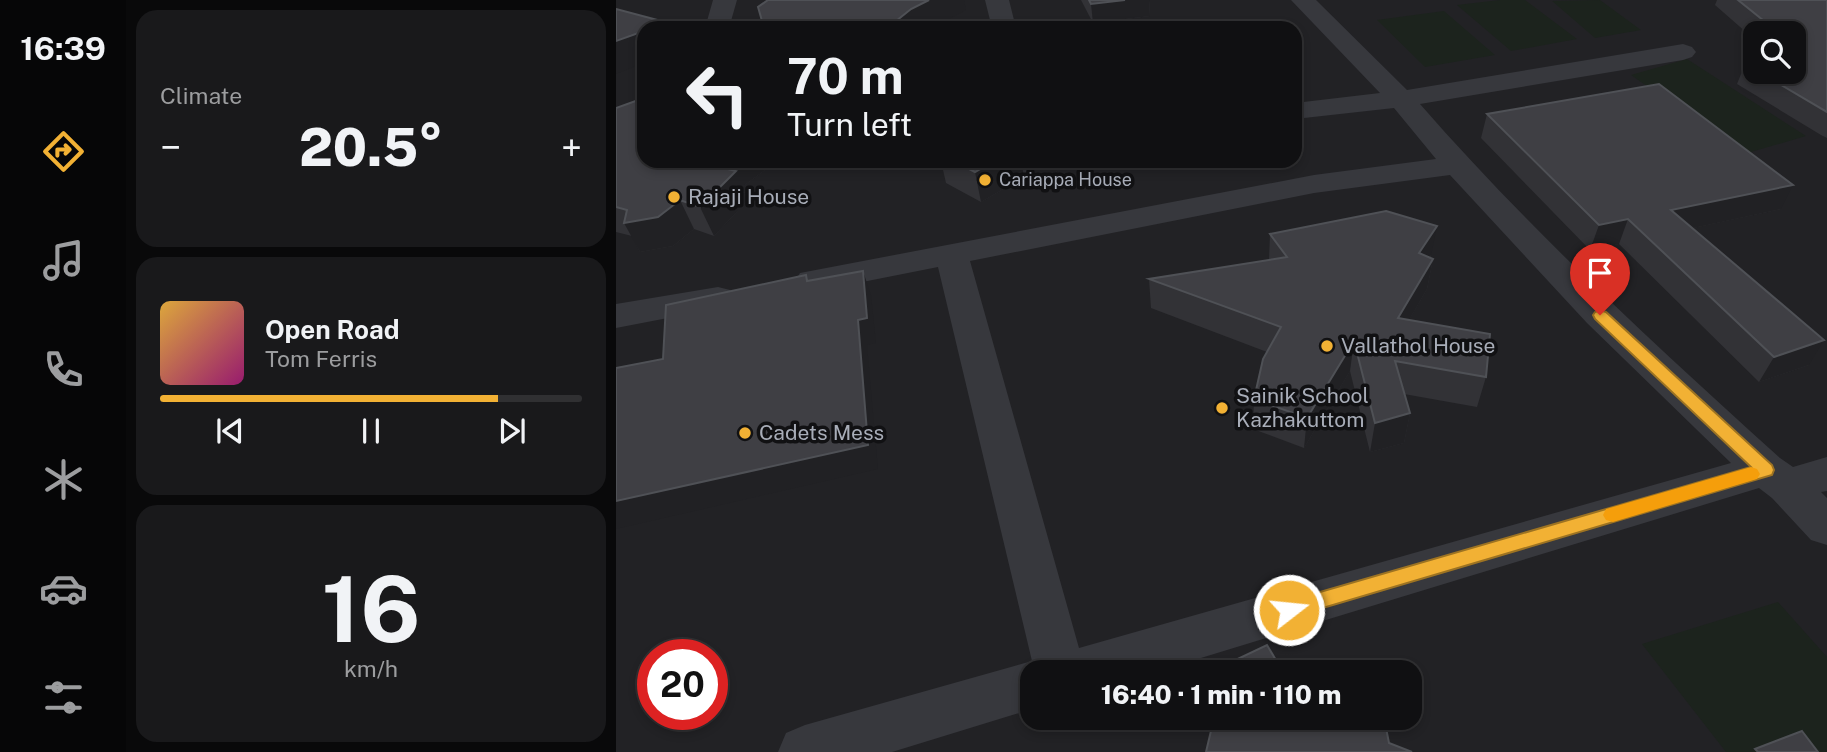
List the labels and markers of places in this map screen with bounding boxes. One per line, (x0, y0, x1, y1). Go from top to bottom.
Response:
place label: Cariappa House (999, 169, 1132, 190)
marker: Cariappa House (977, 172, 993, 188)
place label: Rajaji House (688, 184, 809, 209)
marker: Rajaji House (666, 189, 682, 205)
pin (1570, 243, 1630, 315)
place label: Vallathol House (1341, 333, 1495, 358)
marker: Vallathol House (1319, 338, 1335, 354)
place label: Sainik School Kazhakuttom (1236, 383, 1369, 432)
marker: Sainik School Kazhakuttom (1214, 400, 1230, 416)
place label: Cadets Mess (759, 420, 884, 445)
marker: Cadets Mess (737, 425, 753, 441)

